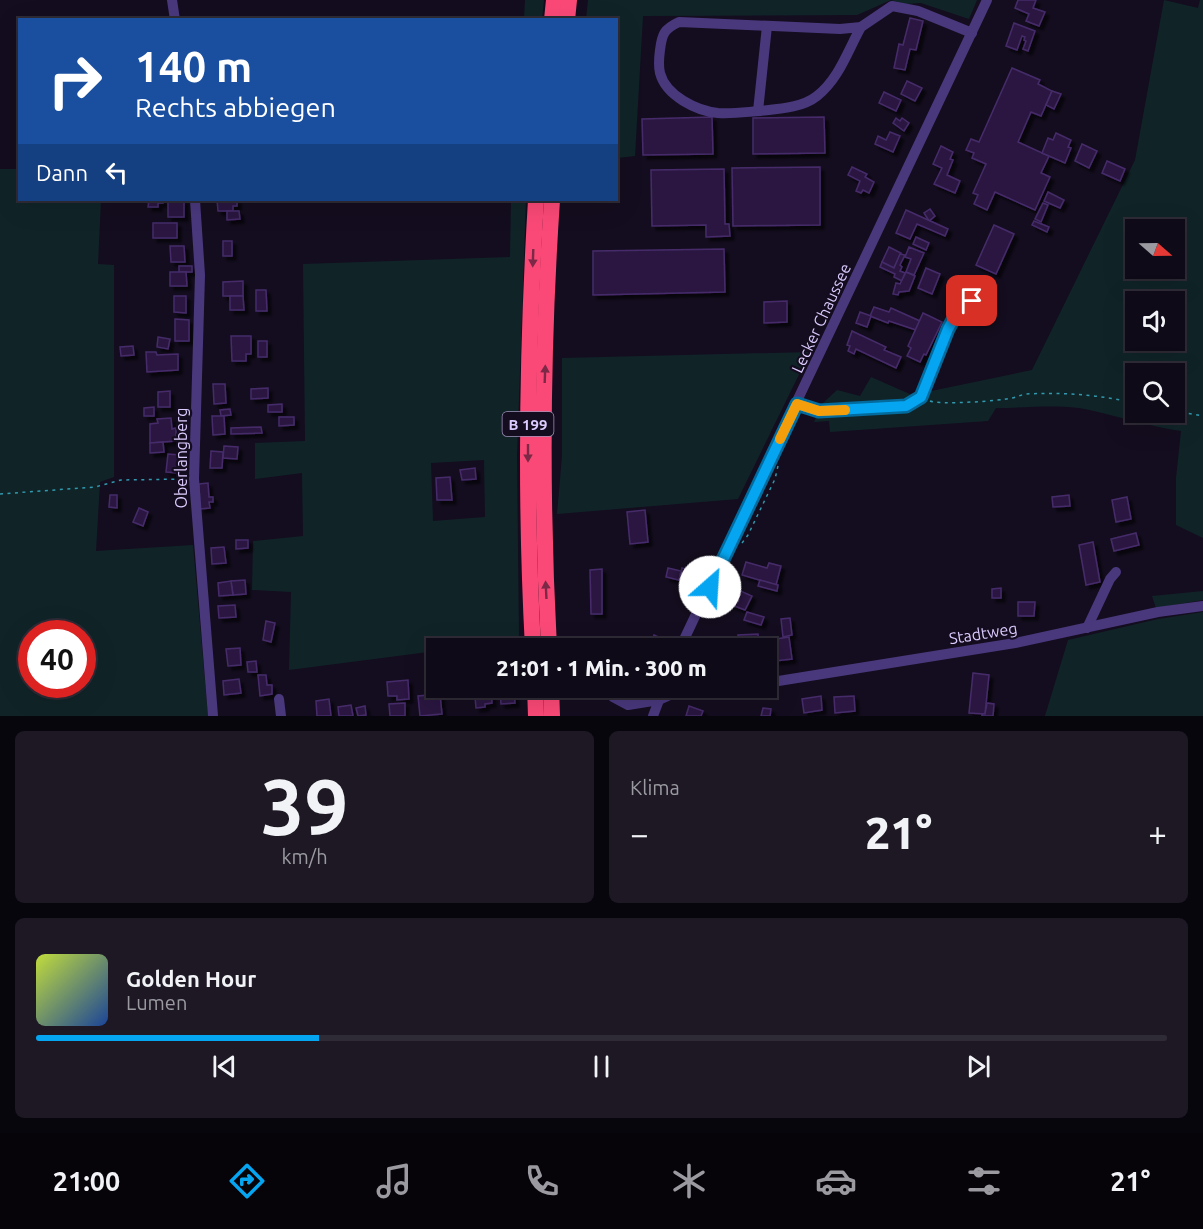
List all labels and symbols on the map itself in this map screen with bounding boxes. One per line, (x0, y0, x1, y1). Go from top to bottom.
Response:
north arrow (1125, 219, 1185, 279)
one-way arrow (528, 248, 538, 267)
street label: Lecker Chaussee (788, 260, 854, 376)
pin (946, 275, 997, 326)
one-way arrow (541, 364, 550, 383)
street label: Oberlangberg (172, 408, 190, 508)
road number: B 199 (502, 412, 554, 436)
one-way arrow (523, 443, 533, 462)
position arrow (678, 555, 742, 619)
one-way arrow (541, 580, 551, 599)
street label: Stadtweg (948, 619, 1018, 647)
speed limit sign: 40 (18, 620, 96, 698)

